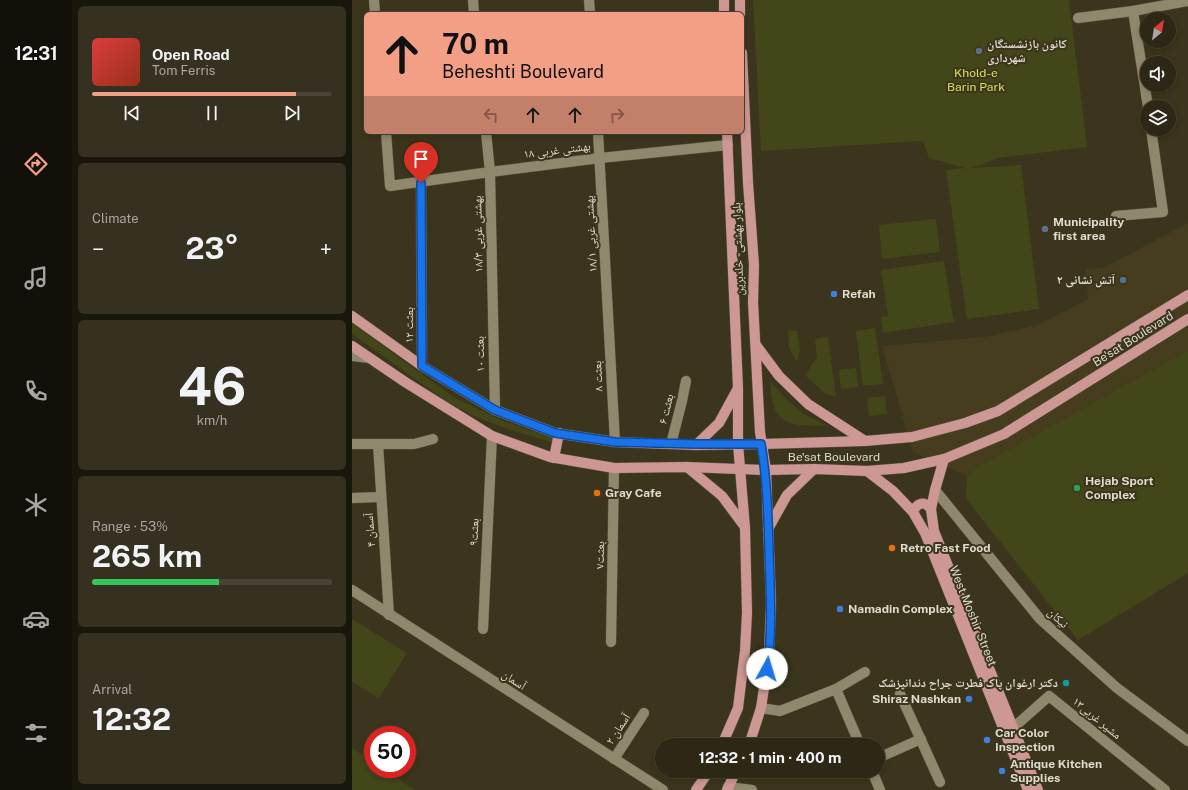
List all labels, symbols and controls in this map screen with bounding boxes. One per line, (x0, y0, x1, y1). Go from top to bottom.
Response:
north arrow (1140, 12, 1176, 48)
map controls (1140, 12, 1176, 136)
text: 70 m (442, 27, 509, 60)
icon: ahead (376, 28, 428, 80)
place label: کانون بازنشستگان شهرداری (987, 37, 1068, 66)
text: 12:31 (14, 43, 58, 64)
text: Open Road (152, 46, 230, 63)
marker: کانون بازنشستگان شهرداری (974, 46, 984, 56)
button: sound (1140, 56, 1176, 92)
text: Beheshti Boulevard (442, 61, 604, 82)
text: Tom Ferris (152, 63, 215, 78)
park label: Khold-e Barin Park (947, 66, 1005, 94)
button: layers (1140, 100, 1176, 136)
icon: previous (121, 102, 143, 124)
icon: pause (201, 102, 223, 124)
icon: next (281, 102, 303, 124)
icon: left (480, 104, 502, 126)
icon: ahead (522, 104, 544, 126)
icon: ahead (564, 104, 586, 126)
icon: right (606, 104, 628, 126)
street label: بهشتی غربی ۱۸ (523, 139, 591, 161)
pin (404, 142, 438, 183)
icon: arrive (410, 148, 432, 170)
icon: directions (22, 150, 50, 178)
street label: بهشتی غربی ۱۸/۳ (470, 195, 486, 273)
street label: بهشتی غربی ۱۸/۱ (582, 195, 600, 273)
street label: بلوار بهشتی - خلدبرین (729, 202, 747, 296)
text: Climate (92, 211, 139, 226)
place label: Municipality first area (1053, 215, 1124, 243)
marker: Municipality first area (1040, 224, 1050, 234)
text: 23° (185, 230, 239, 266)
text: − (92, 236, 104, 262)
text: + (320, 236, 332, 262)
icon: music (22, 264, 50, 292)
place label: آتش نشانی ۲ (1057, 273, 1116, 288)
marker: آتش نشانی ۲ (1118, 275, 1128, 285)
place label: Refah (842, 287, 876, 301)
marker: Refah (829, 289, 839, 299)
street label: ۱۲ بعثت (402, 307, 416, 343)
street label: Be'sat Boulevard (1090, 309, 1176, 369)
street label: ۱۰ بعثت (473, 336, 488, 372)
text: 46 (178, 356, 246, 417)
street label: ۸ بعثت (590, 360, 606, 392)
icon: phone (22, 377, 50, 405)
street label: ۶ بعثت (655, 392, 677, 426)
text: km/h (197, 413, 227, 428)
street label: Be'sat Boulevard (788, 450, 880, 464)
place label: Hejab Sport Complex (1085, 474, 1154, 502)
marker: Hejab Sport Complex (1072, 483, 1082, 493)
place label: Gray Cafe (605, 486, 662, 500)
marker: Gray Cafe (592, 488, 602, 498)
icon: climate (22, 491, 50, 519)
street label: ۴ آسمان (362, 512, 378, 547)
street label: بعثت۹ (466, 518, 482, 546)
text: Range · 53% (92, 519, 168, 534)
text: 265 km (92, 538, 202, 574)
street label: بعثت۷ (593, 541, 608, 569)
place label: Retro Fast Food (900, 541, 991, 555)
marker: Retro Fast Food (887, 543, 897, 553)
street label: West Moshir Street (946, 564, 1000, 669)
place label: Namadin Complex (848, 602, 953, 616)
marker: Namadin Complex (835, 604, 845, 614)
icon: car (22, 605, 50, 633)
street label: نیکان (1045, 605, 1071, 631)
position arrow (746, 648, 788, 690)
street label: آسمان (499, 667, 529, 693)
place label: دکتر ارغوان پاک فطرت جراح دندانپزشک (878, 676, 1058, 691)
marker: دکتر ارغوان پاک فطرت جراح دندانپزشک (1061, 678, 1071, 688)
text: Arrival (92, 682, 132, 697)
place label: Shiraz Nashkan (872, 692, 961, 706)
marker: Shiraz Nashkan (964, 694, 974, 704)
street label: مشیر غربی۱۳ (1070, 694, 1124, 742)
text: 12:32 (92, 701, 171, 737)
street label: ۲ آسمان (603, 710, 634, 747)
icon: filters (22, 719, 50, 747)
speed limit sign: 50 (364, 726, 416, 778)
place label: Car Color Inspection (995, 726, 1055, 754)
marker: Car Color Inspection (982, 735, 992, 745)
text: 12:32 · 1 min · 400 m (699, 749, 841, 766)
place label: Antique Kitchen Supplies (1010, 757, 1102, 785)
marker: Antique Kitchen Supplies (997, 766, 1007, 776)

